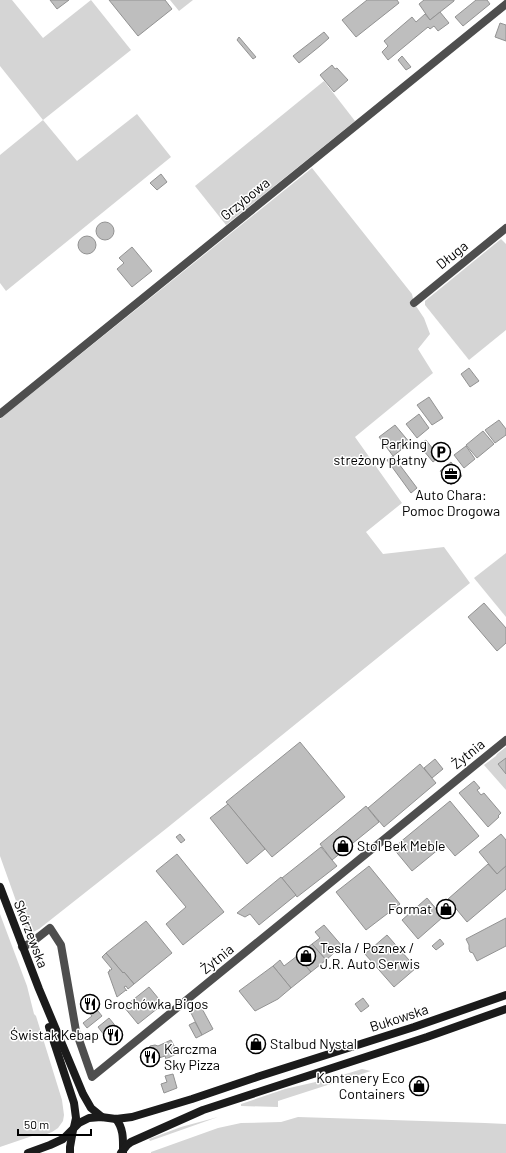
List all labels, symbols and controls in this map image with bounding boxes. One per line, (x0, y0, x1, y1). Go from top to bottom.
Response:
street label: Grzybowa (217, 174, 273, 224)
street label: Długa (433, 237, 471, 272)
place label: Parking streżony płatny (334, 435, 428, 468)
parking icon: Parking streżony płatny (430, 441, 452, 463)
office icon: Auto Chara: Pomoc Drogowa (440, 463, 462, 485)
place label: Auto Chara: Pomoc Drogowa (402, 486, 500, 519)
street label: Żytnia (448, 735, 488, 772)
shop icon: Stol Bek Meble (332, 835, 354, 857)
place label: Stol Bek Meble (357, 837, 446, 854)
street label: Skórzewska (11, 897, 52, 970)
shop icon: Format (435, 898, 457, 920)
place label: Format (388, 900, 432, 917)
place label: Tesla / Poznex / J.R. Auto Serwis (320, 939, 420, 972)
street label: Żytnia (197, 940, 237, 977)
shop icon: Tesla / Poznex / J.R. Auto Serwis (295, 945, 317, 967)
restaurant icon: Grochówka Bigos (79, 993, 101, 1015)
place label: Grochówka Bigos (104, 995, 209, 1012)
street label: Bukowska (367, 1000, 430, 1035)
restaurant icon: Świstak Kebap (102, 1024, 124, 1046)
place label: Świstak Kebap (10, 1026, 99, 1043)
shop icon: Stalbud Nystal (245, 1033, 267, 1055)
place label: Stalbud Nystal (270, 1035, 357, 1052)
place label: Karczma Sky Pizza (164, 1040, 220, 1073)
restaurant icon: Karczma Sky Pizza (139, 1046, 161, 1068)
place label: Kontenery Eco Containers (316, 1069, 405, 1102)
shop icon: Kontenery Eco Containers (408, 1075, 430, 1097)
scale bar (18, 1111, 91, 1137)
text: 50 m (24, 1117, 49, 1131)

